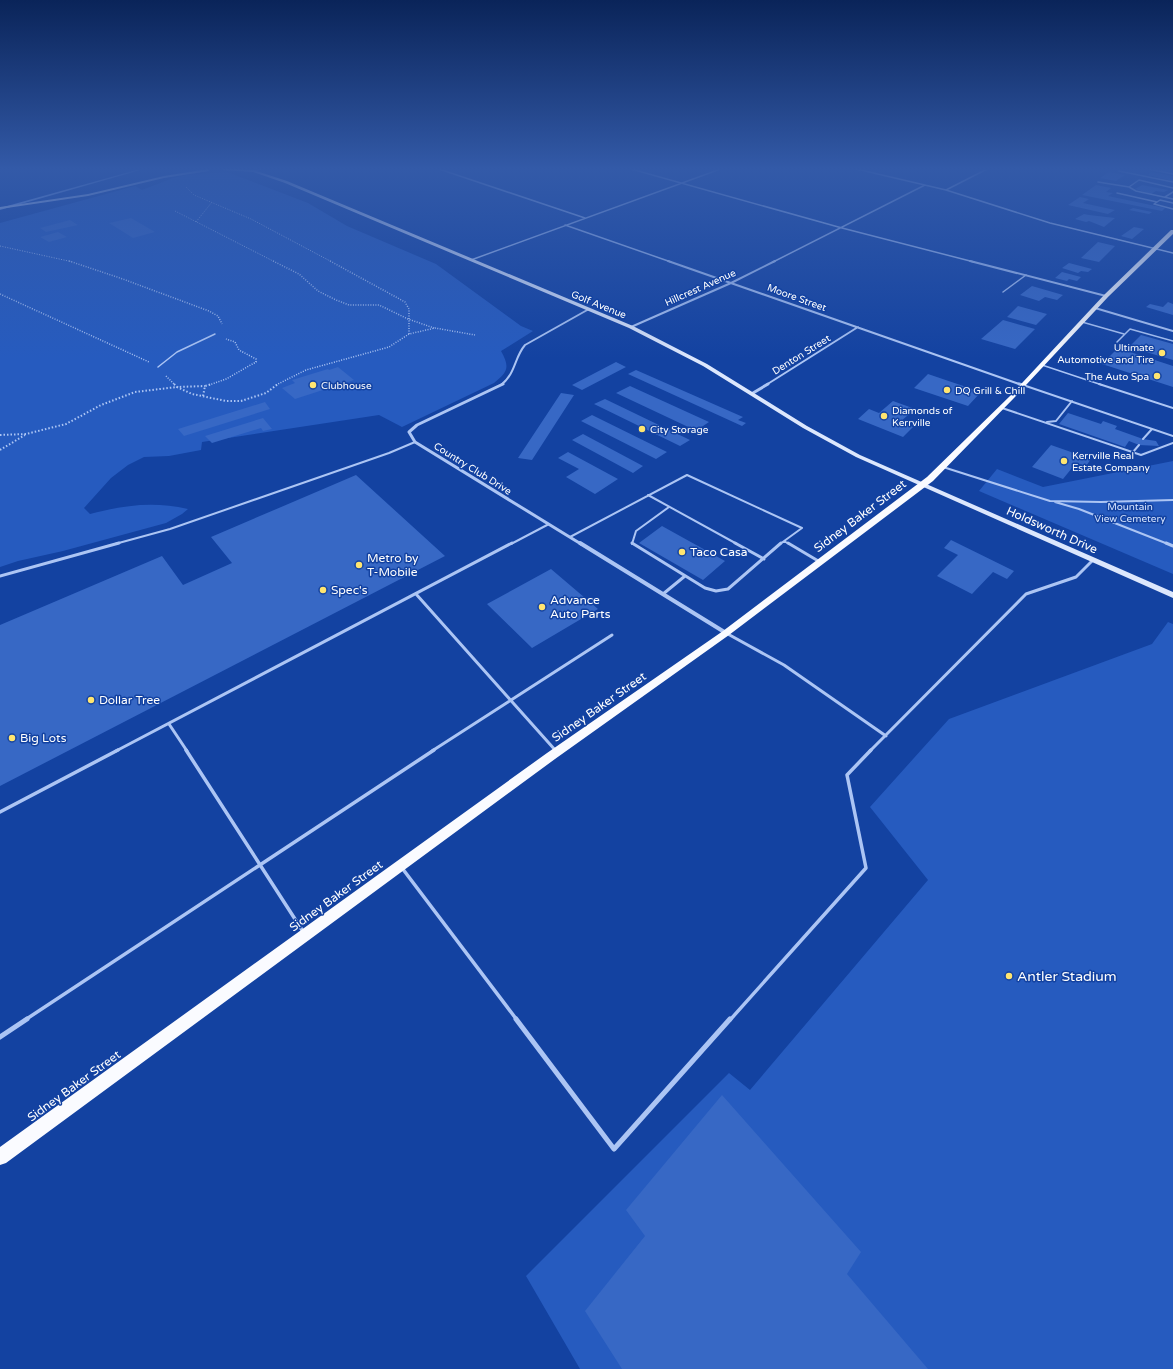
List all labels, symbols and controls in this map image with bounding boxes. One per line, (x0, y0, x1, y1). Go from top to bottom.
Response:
street label: Hillcrest Avenue (663, 267, 738, 309)
street label: Moore Street (765, 282, 828, 314)
street label: Golf Avenue (569, 288, 628, 322)
street label: Denton Street (770, 332, 833, 377)
place label: Ultimate Automotive and Tire (1057, 342, 1154, 366)
marker: Ultimate Automotive and Tire (1157, 348, 1167, 358)
place label: The Auto Spa (1085, 371, 1149, 383)
marker: The Auto Spa (1152, 371, 1162, 381)
marker: Clubhouse (308, 380, 318, 390)
place label: Clubhouse (321, 380, 372, 392)
marker: DQ Grill & Chill (942, 385, 952, 395)
place label: DQ Grill & Chill (955, 385, 1025, 397)
place label: Diamonds of Kerrville (892, 405, 953, 429)
marker: Diamonds of Kerrville (879, 411, 889, 421)
marker: City Storage (637, 424, 647, 434)
place label: City Storage (650, 424, 709, 436)
street label: Country Club Drive (431, 440, 514, 498)
place label: Kerrville Real Estate Company (1072, 450, 1150, 474)
marker: Kerrville Real Estate Company (1059, 456, 1069, 466)
street label: Sidney Baker Street (811, 477, 909, 555)
park label: Mountain View Cemetery (1094, 501, 1166, 525)
street label: Holdsworth Drive (1004, 504, 1100, 556)
place label: Taco Casa (690, 545, 747, 559)
marker: Taco Casa (677, 547, 687, 557)
place label: Metro by T-Mobile (367, 551, 419, 579)
marker: Metro by T-Mobile (354, 560, 364, 570)
place label: Spec's (331, 583, 368, 597)
marker: Spec's (318, 585, 328, 595)
place label: Advance Auto Parts (550, 593, 611, 621)
marker: Advance Auto Parts (537, 602, 547, 612)
street label: Sidney Baker Street (549, 669, 649, 745)
place label: Dollar Tree (99, 693, 160, 707)
marker: Dollar Tree (86, 695, 96, 705)
place label: Big Lots (20, 731, 67, 745)
marker: Big Lots (7, 733, 17, 743)
street label: Sidney Baker Street (287, 857, 386, 935)
place label: Antler Stadium (1017, 968, 1117, 985)
marker: Antler Stadium (1004, 971, 1014, 981)
street label: Sidney Baker Street (25, 1047, 124, 1125)

